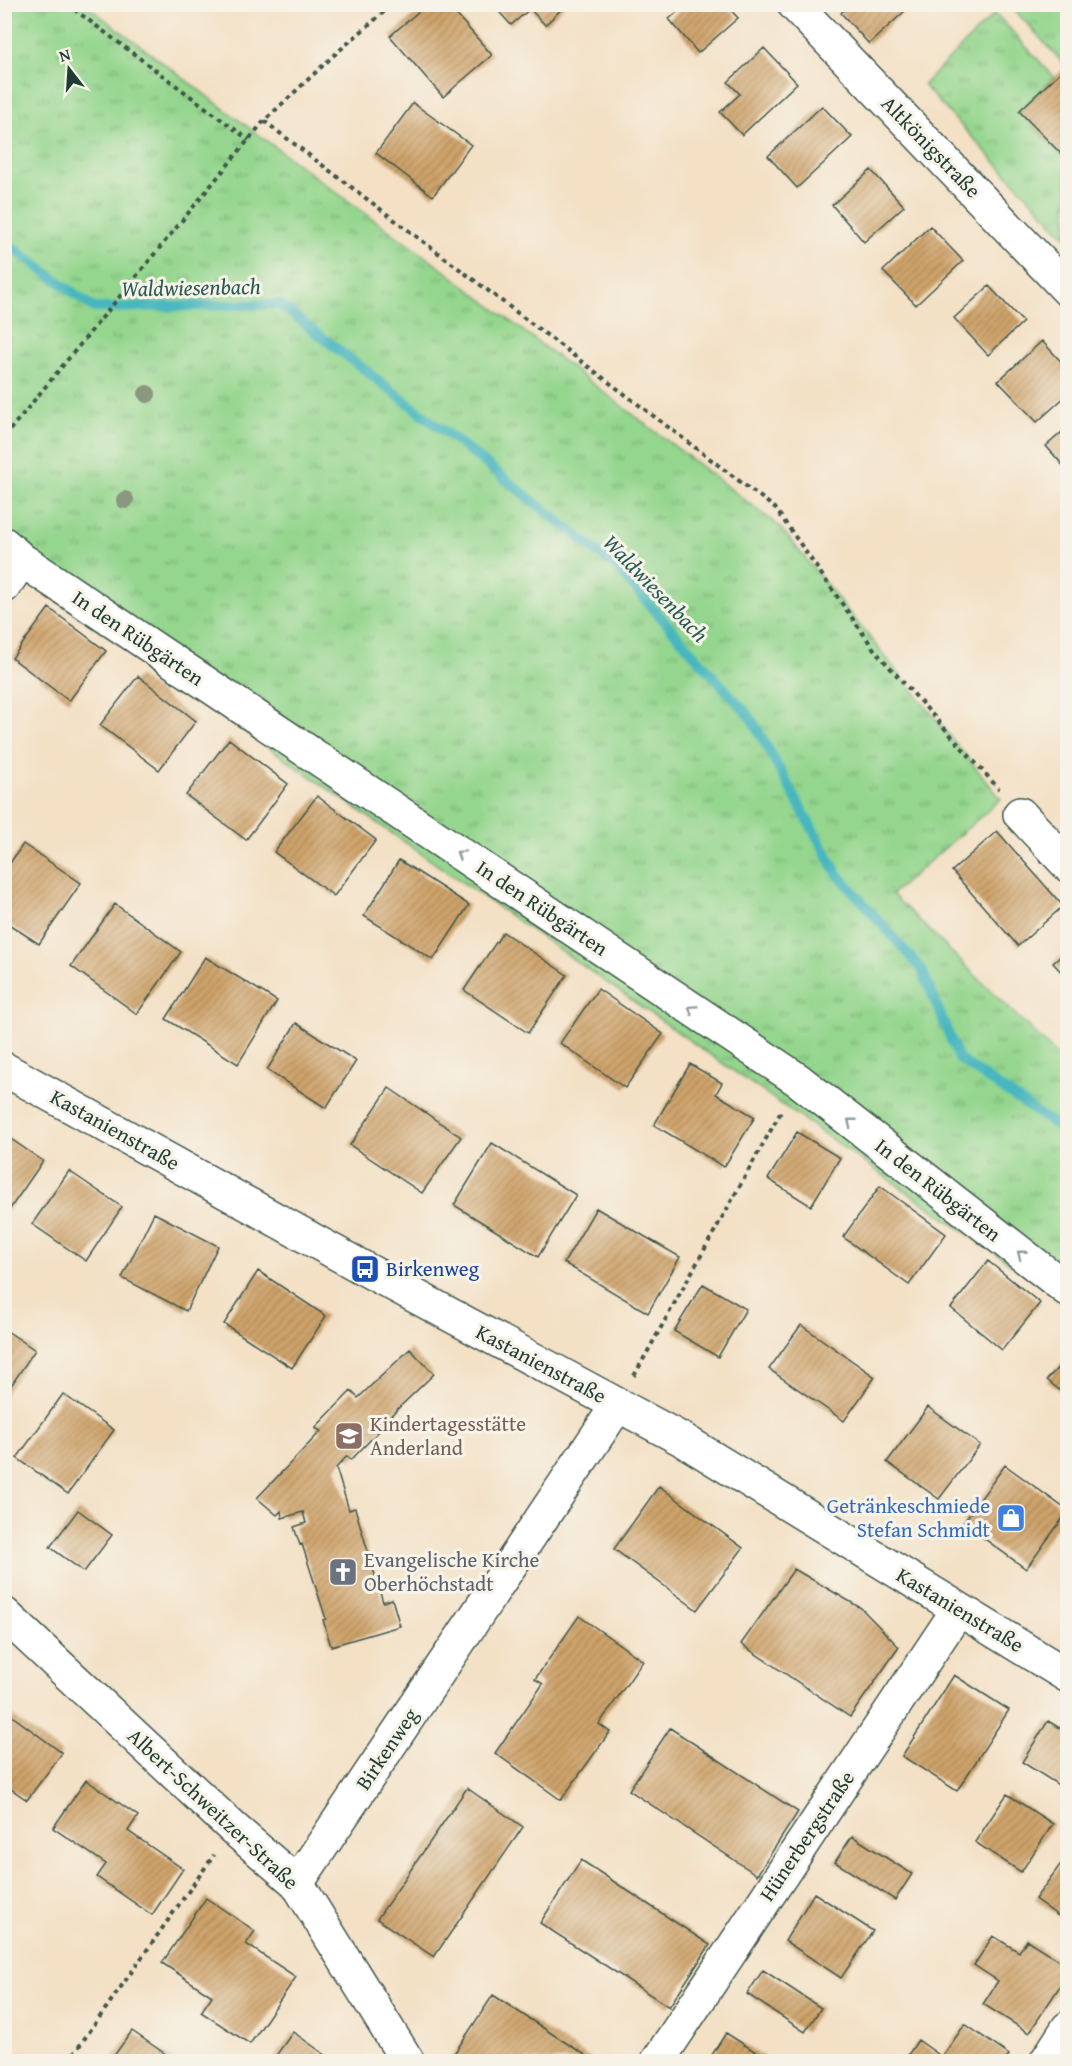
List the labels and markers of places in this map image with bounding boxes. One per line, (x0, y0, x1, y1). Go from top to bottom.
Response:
bus stop icon: Birkenweg (349, 1253, 381, 1285)
place label: Birkenweg (386, 1253, 480, 1284)
place label: Kindertagesstätte Anderland (370, 1408, 526, 1463)
school or university icon: Kindertagesstätte Anderland (333, 1420, 365, 1452)
place label: Getränkeschmiede Stefan Schmidt (827, 1490, 991, 1545)
shop icon: Getränkeschmiede Stefan Schmidt (995, 1502, 1027, 1534)
place label: Evangelische Kirche Oberhöchstadt (364, 1544, 540, 1599)
church icon: Evangelische Kirche Oberhöchstadt (327, 1556, 359, 1588)

